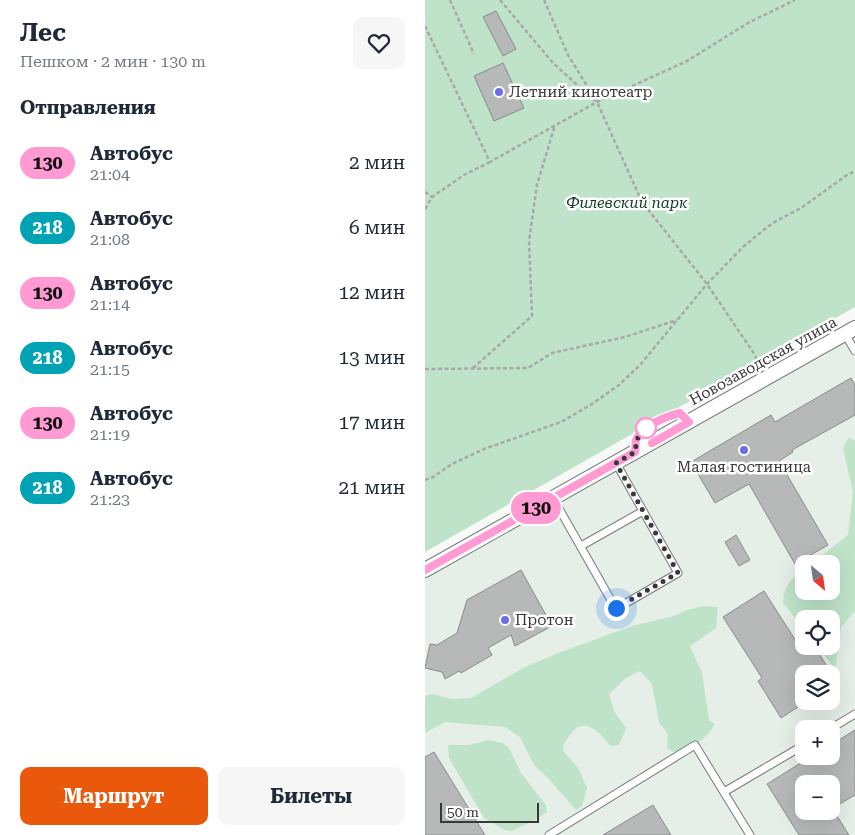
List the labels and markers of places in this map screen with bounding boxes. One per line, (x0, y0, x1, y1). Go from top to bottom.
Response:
place label: Летний кинотеатр (509, 83, 653, 101)
marker: Летний кинотеатр (493, 86, 505, 98)
unlabelled marker (635, 417, 657, 439)
marker: Малая гостиница (738, 444, 750, 456)
place label: Малая гостиница (677, 458, 811, 476)
place label: Протон (515, 611, 574, 629)
marker: Протон (499, 614, 511, 626)

